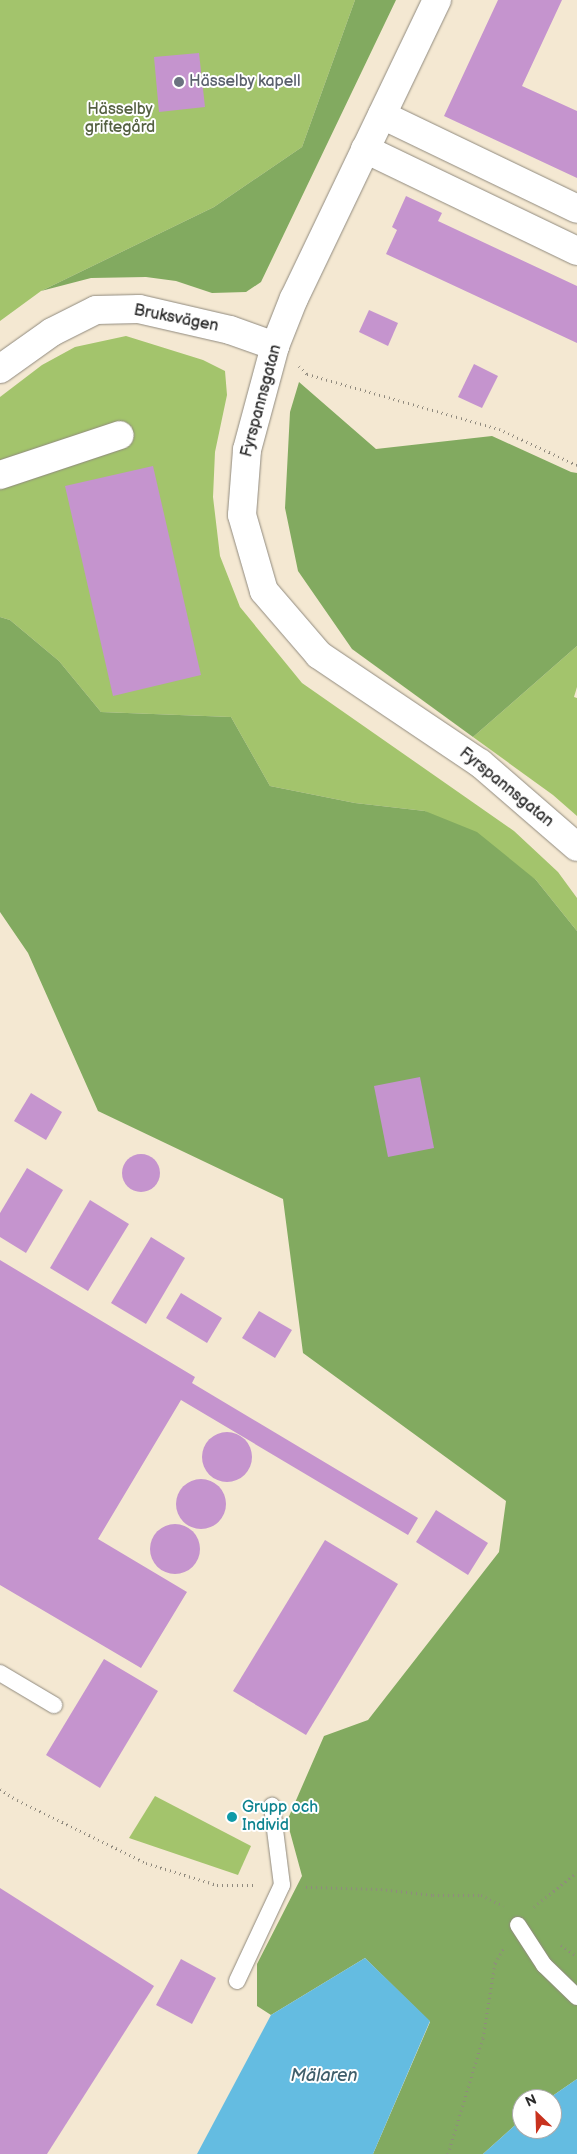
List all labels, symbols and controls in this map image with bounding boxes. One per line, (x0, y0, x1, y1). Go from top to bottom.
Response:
place label: Hässelby kapell (189, 72, 302, 92)
marker: Hässelby kapell (173, 76, 185, 88)
park label: Hässelby griftegård (85, 100, 155, 138)
street label: Bruksvägen (132, 301, 220, 337)
street label: Fyrspannsgatan (238, 343, 286, 459)
street label: Fyrspannsgatan (455, 744, 557, 832)
place label: Grupp och Individ (242, 1798, 318, 1836)
marker: Grupp och Individ (226, 1811, 238, 1823)
water label: Mälaren (291, 2065, 357, 2087)
north arrow (512, 2089, 562, 2139)
text: N (523, 2091, 539, 2111)

